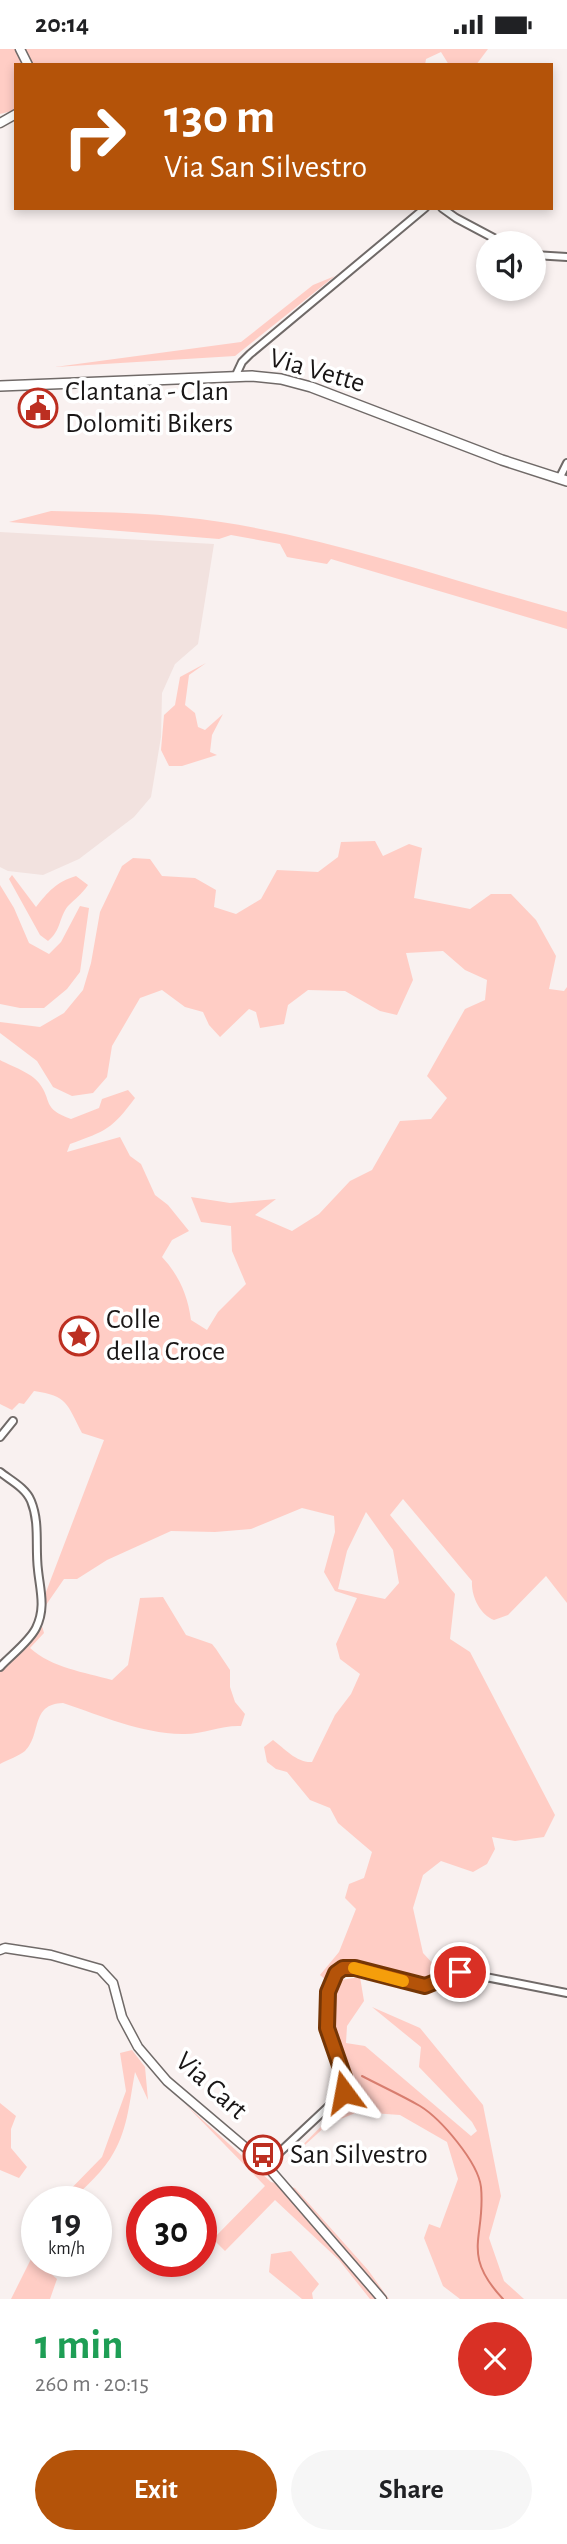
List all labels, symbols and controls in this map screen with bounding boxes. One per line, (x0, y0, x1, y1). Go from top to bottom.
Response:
text: 20:14 (35, 11, 89, 37)
icon: right (49, 91, 140, 182)
text: 130 m (164, 93, 275, 142)
text: Via San Silvestro (164, 151, 367, 183)
map controls (476, 231, 546, 301)
button: sound (476, 231, 546, 301)
street label: Via Vette (266, 344, 368, 398)
place label: Clantana - Clan Dolomiti Bikers (65, 378, 233, 438)
public building icon: Clantana - Clan Dolomiti Bikers (17, 387, 59, 429)
place label: Colle della Croce (106, 1306, 225, 1366)
place icon: Colle della Croce (58, 1315, 100, 1357)
pin (430, 1942, 490, 2002)
icon: arrive (441, 1953, 479, 1991)
street label: Via Cart (170, 2047, 252, 2125)
position arrow (307, 2055, 381, 2129)
bus stop icon: San Silvestro (242, 2134, 284, 2176)
place label: San Silvestro (290, 2141, 428, 2169)
speed limit sign: 30 (126, 2186, 217, 2277)
text: 19 (52, 2205, 81, 2240)
text: km/h (48, 2240, 85, 2258)
button: close (458, 2322, 532, 2396)
text: 1 min (35, 2324, 124, 2366)
text: 260 m · 20:15 (35, 2373, 149, 2396)
button: Exit (35, 2450, 277, 2530)
button: Share (291, 2450, 532, 2530)

